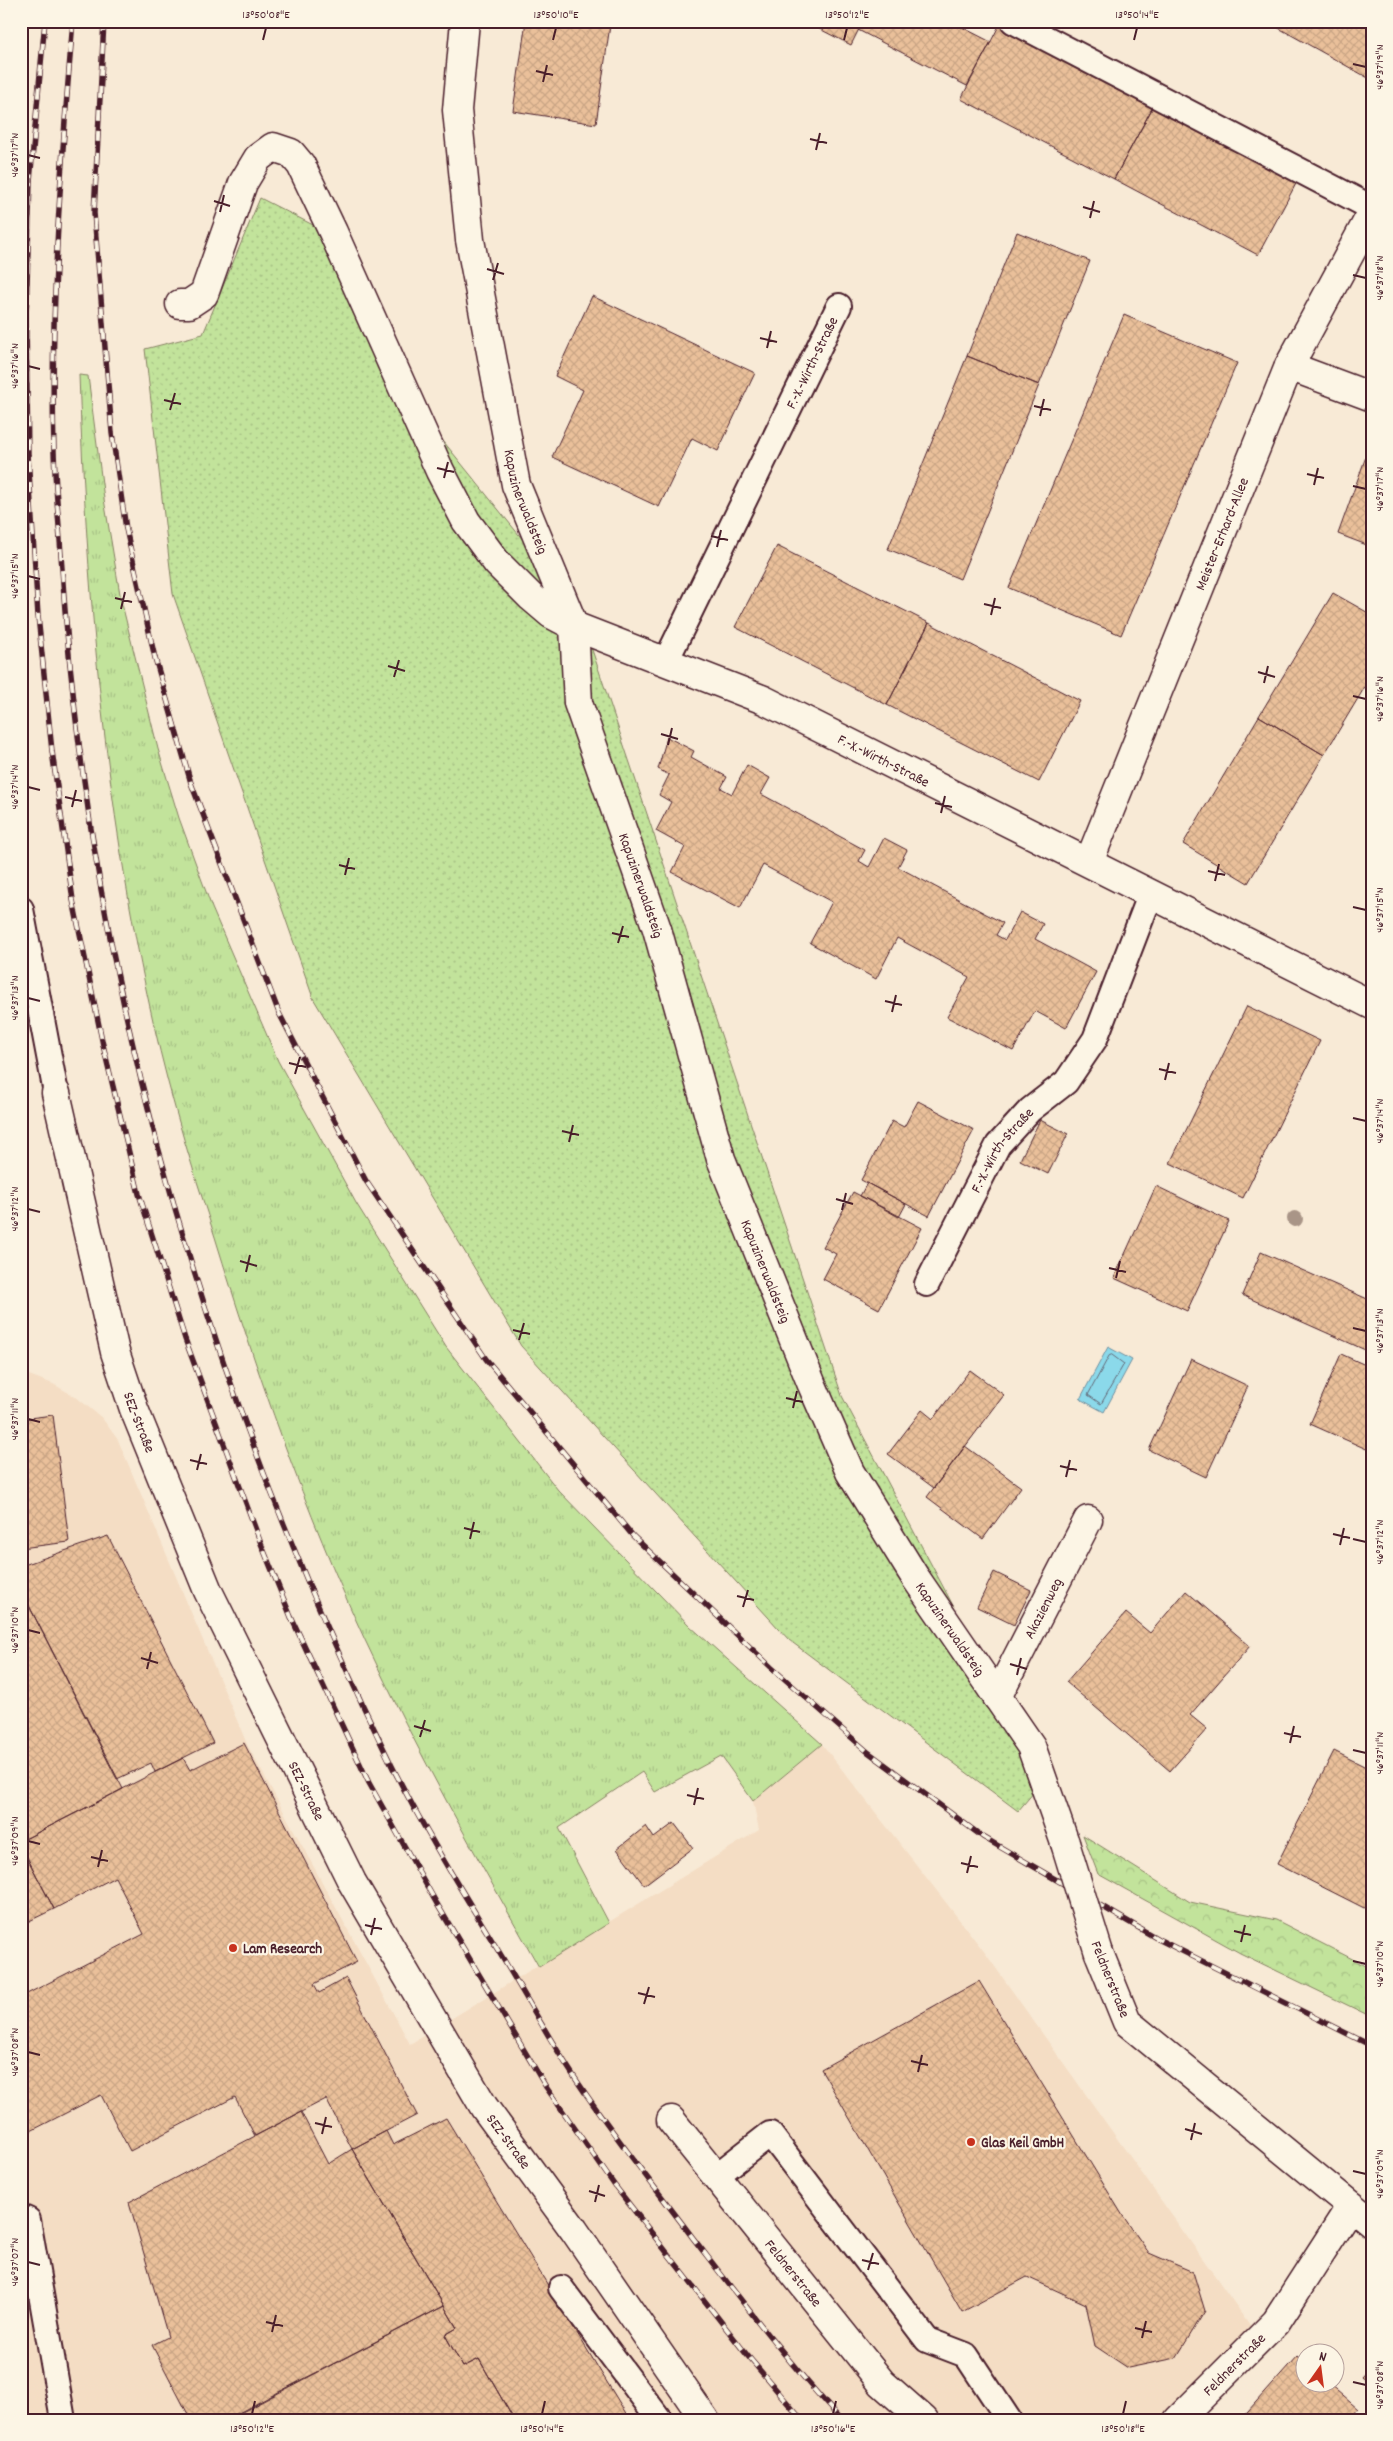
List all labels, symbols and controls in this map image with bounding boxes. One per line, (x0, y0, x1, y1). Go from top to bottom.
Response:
text: 13°50'08"E (242, 7, 290, 24)
text: 13°50'10"E (533, 7, 579, 24)
text: 13°50'12"E (825, 7, 869, 24)
text: 13°50'14"E (1115, 7, 1159, 24)
text: 46°37'19"N (1372, 44, 1389, 90)
text: 46°37'17"N (7, 133, 24, 177)
text: 46°37'18"N (1372, 256, 1389, 300)
street label: F.-X.-Wirth-Straße (781, 313, 845, 413)
text: 46°37'16"N (7, 343, 24, 389)
street label: Kapuzinerwaldsteig (497, 448, 552, 558)
text: 46°37'17"N (1372, 467, 1389, 511)
street label: Meister-Erhard-Allee (1191, 474, 1256, 594)
text: 46°37'15"N (7, 553, 24, 599)
text: 46°37'16"N (1372, 676, 1389, 722)
street label: F.-X.-Wirth-Straße (833, 730, 933, 794)
text: 46°37'14"N (7, 765, 24, 809)
street label: Kapuzinerwaldsteig (611, 830, 668, 941)
text: 46°37'15"N (1372, 887, 1389, 933)
text: 46°37'13"N (7, 975, 24, 1021)
text: 46°37'14"N (1372, 1099, 1389, 1143)
street label: F.-X.-Wirth-Straße (966, 1103, 1040, 1197)
text: 46°37'12"N (7, 1186, 24, 1232)
street label: Kapuzinerwaldsteig (734, 1217, 795, 1327)
text: 46°37'13"N (1372, 1308, 1389, 1354)
street label: SEZ-Straße (116, 1389, 160, 1457)
text: 46°37'11"N (7, 1398, 24, 1440)
text: 46°37'12"N (1372, 1519, 1389, 1565)
street label: Akazienweg (1020, 1574, 1069, 1643)
street label: Kapuzinerwaldsteig (909, 1578, 989, 1682)
text: 46°37'10"N (7, 1607, 24, 1653)
text: 46°37'11"N (1372, 1732, 1389, 1774)
street label: SEZ-Straße (281, 1758, 329, 1825)
text: 46°37'09"N (7, 1816, 24, 1866)
street label: Feldnerstraße (1084, 1938, 1135, 2022)
place label: Lam Research (243, 1939, 322, 1961)
text: 46°37'10"N (1372, 1941, 1389, 1987)
marker: Lam Research (227, 1942, 239, 1954)
text: 46°37'08"N (7, 2028, 24, 2076)
street label: SEZ-Straße (480, 2110, 535, 2175)
place label: Glas Keil GmbH (981, 2133, 1064, 2155)
marker: Glas Keil GmbH (965, 2136, 977, 2148)
text: 46°37'09"N (1372, 2149, 1389, 2199)
street label: Feldnerstraße (758, 2236, 826, 2313)
text: 46°37'07"N (7, 2238, 24, 2286)
street label: Feldnerstraße (1199, 2329, 1272, 2402)
north arrow (1296, 2344, 1346, 2394)
text: N (1317, 2347, 1329, 2368)
text: 46°37'08"N (1372, 2361, 1389, 2409)
text: 13°50'12"E (230, 2421, 274, 2438)
text: 13°50'14"E (520, 2421, 564, 2438)
text: 13°50'16"E (811, 2421, 856, 2438)
text: 13°50'18"E (1101, 2421, 1145, 2438)

